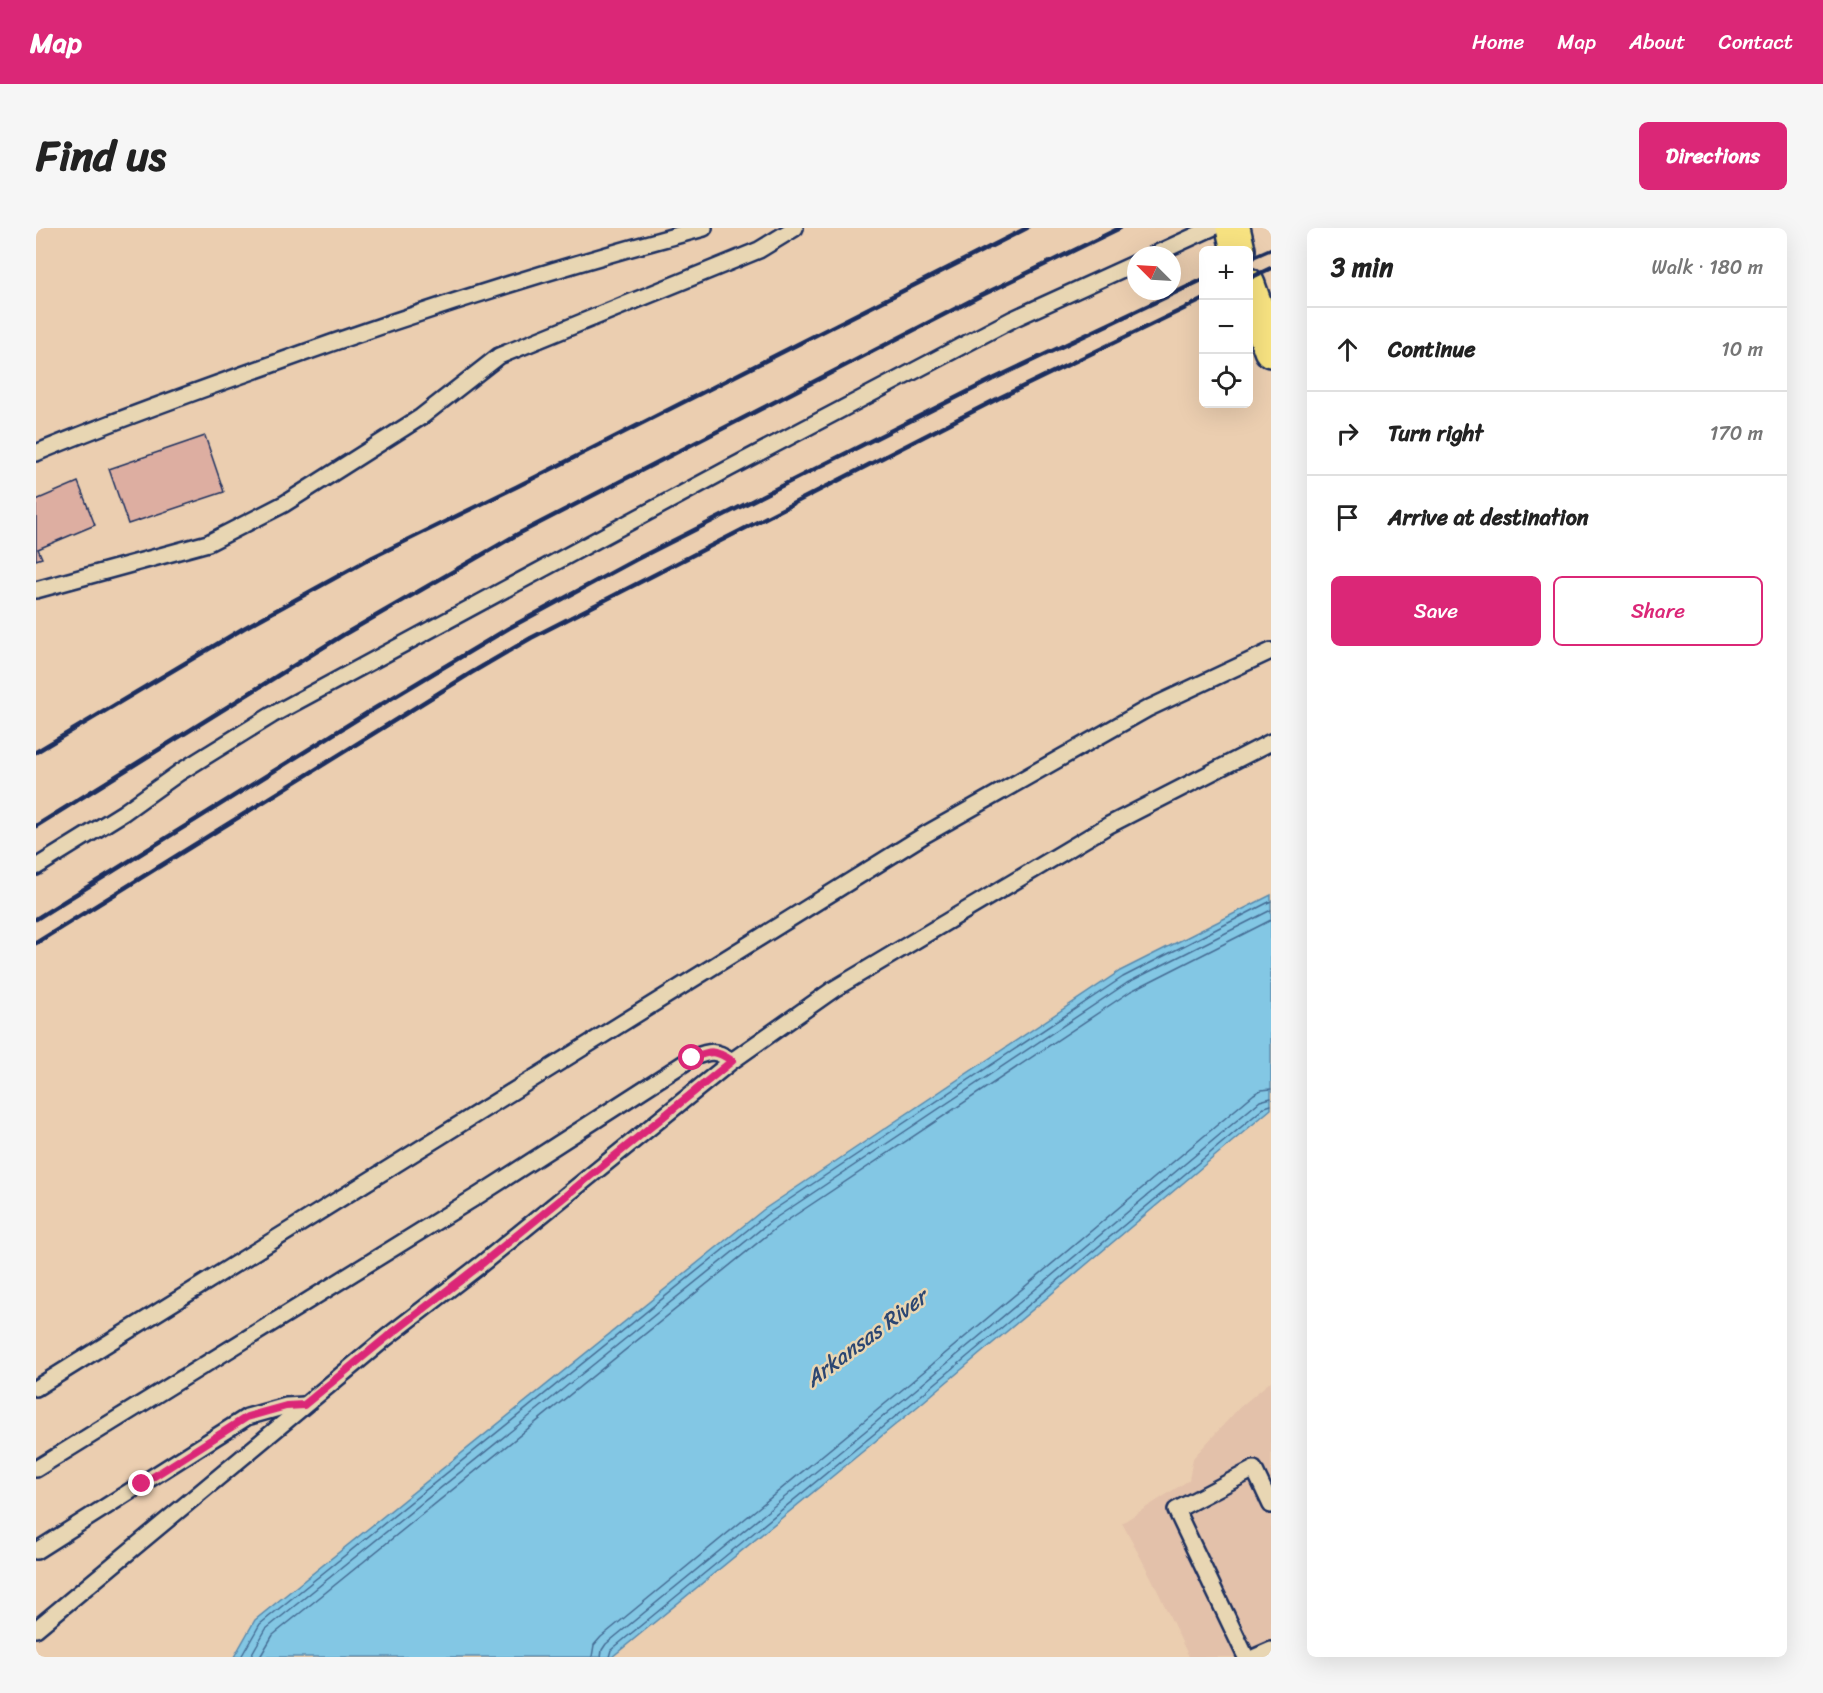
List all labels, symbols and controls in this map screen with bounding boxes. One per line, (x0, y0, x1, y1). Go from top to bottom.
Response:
text: Map (30, 18, 82, 67)
text: Home (1472, 23, 1524, 61)
text: Map (1557, 23, 1596, 61)
text: About (1629, 23, 1686, 61)
text: Contact (1719, 23, 1793, 61)
text: Find us (36, 119, 166, 193)
button: Directions (1639, 122, 1787, 190)
text: 3 min (1331, 244, 1393, 290)
north arrow (1127, 246, 1181, 300)
map controls (1199, 246, 1253, 408)
button: + (1199, 246, 1253, 300)
text: Walk · 180 m (1652, 250, 1763, 285)
button: − (1199, 300, 1253, 354)
text: Continue (1388, 330, 1476, 369)
text: 10 m (1721, 332, 1763, 367)
icon: ahead (1331, 333, 1364, 366)
button: locate (1199, 354, 1253, 408)
text: Turn right (1388, 414, 1483, 453)
text: 170 m (1710, 416, 1763, 451)
icon: right (1331, 417, 1364, 450)
text: Arrive at destination (1388, 498, 1589, 537)
icon: arrive (1331, 501, 1364, 534)
button: Save (1331, 576, 1541, 646)
button: Share (1553, 576, 1763, 646)
route start (678, 1044, 704, 1070)
water label: Arkansas River (796, 1276, 939, 1398)
route end (128, 1470, 154, 1496)

